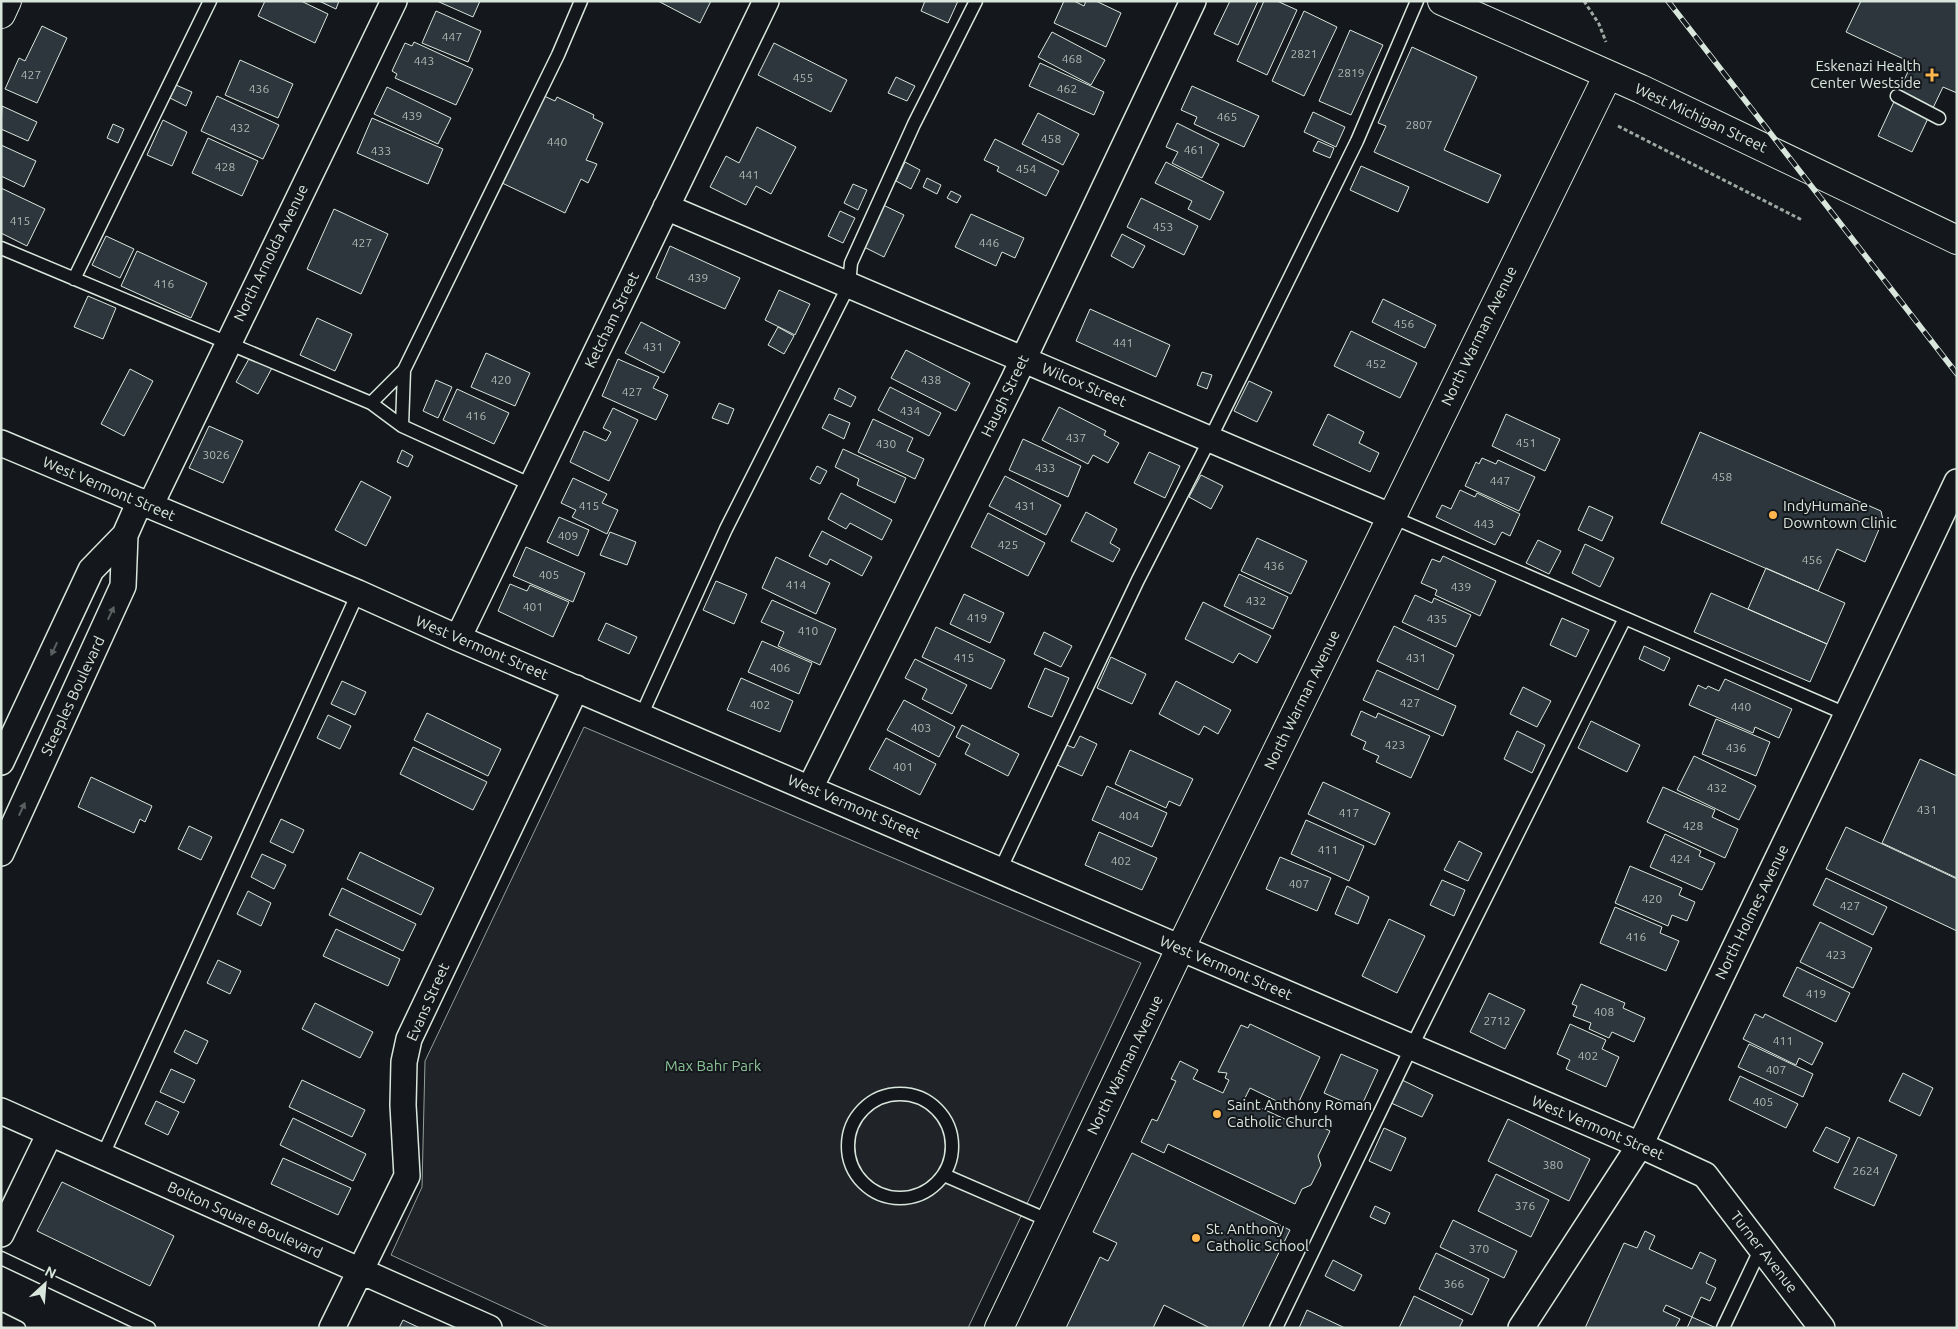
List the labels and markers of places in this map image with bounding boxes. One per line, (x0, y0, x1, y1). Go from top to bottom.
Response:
place label: Eskenazi Health Center Westside (1810, 57, 1921, 91)
marker: Eskenazi Health Center Westside (1925, 68, 1939, 82)
place label: IndyHumane Downtown Clinic (1783, 497, 1897, 531)
marker: IndyHumane Downtown Clinic (1767, 509, 1779, 521)
place label: Saint Anthony Roman Catholic Church (1227, 1096, 1372, 1130)
marker: Saint Anthony Roman Catholic Church (1211, 1108, 1223, 1120)
place label: St. Anthony Catholic School (1206, 1220, 1309, 1254)
marker: St. Anthony Catholic School (1190, 1232, 1202, 1244)

